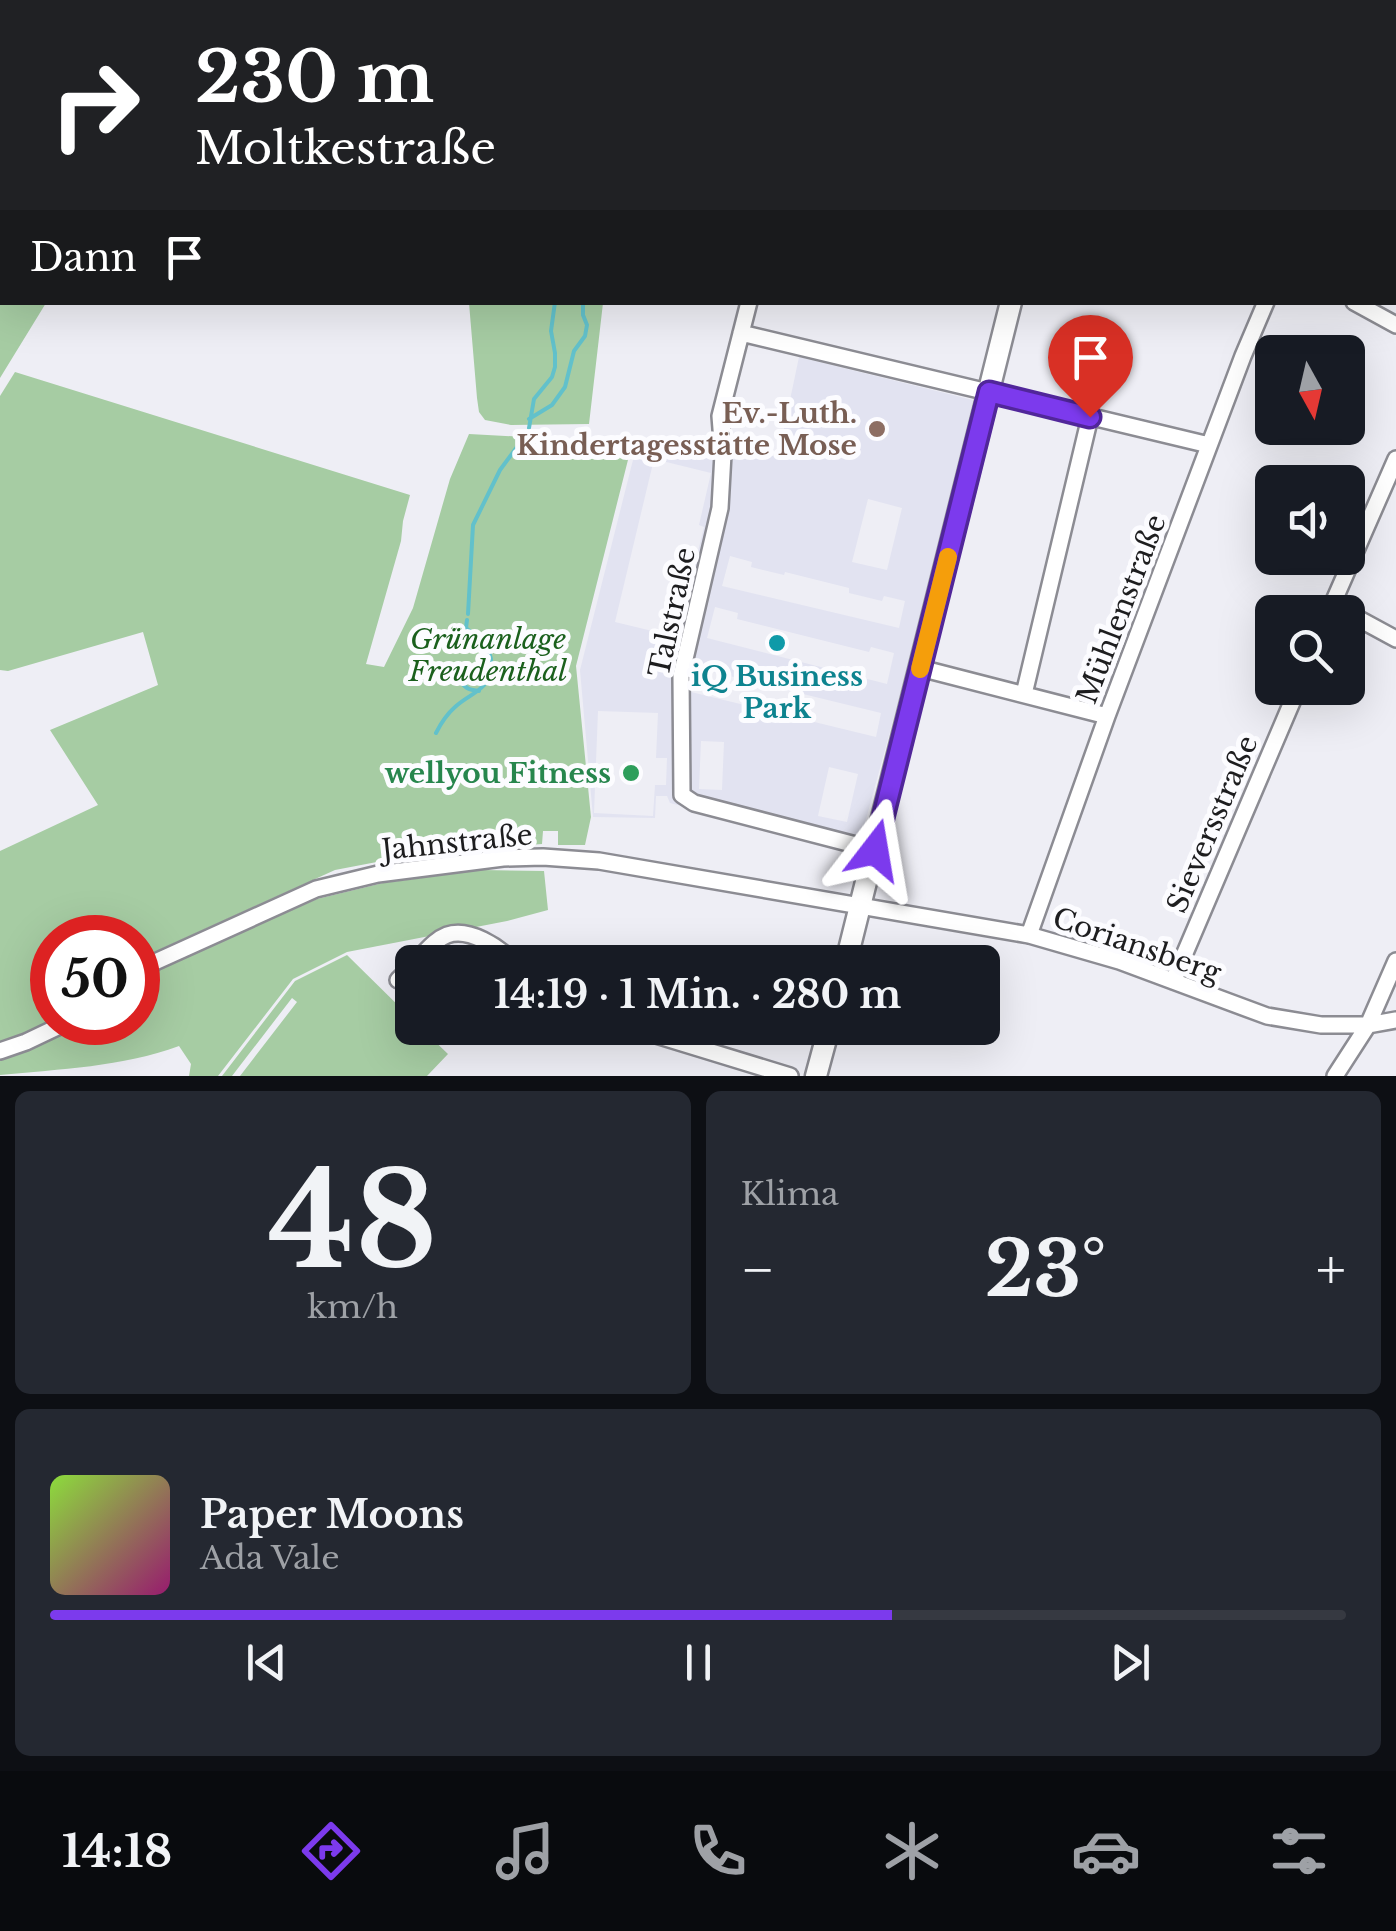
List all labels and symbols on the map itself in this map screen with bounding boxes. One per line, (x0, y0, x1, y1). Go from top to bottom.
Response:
pin (1048, 315, 1133, 418)
north arrow (1255, 335, 1365, 445)
place label: Ev.-Luth. Kindertagesstätte Mose (516, 396, 857, 463)
marker: Ev.-Luth. Kindertagesstätte Mose (866, 418, 888, 440)
street label: Mühlenstraße (1069, 510, 1174, 709)
street label: Talstraße (642, 544, 703, 680)
park label: Grünanlage Freudenthal (408, 622, 567, 689)
marker: iQ Business Park (766, 632, 788, 654)
place label: iQ Business Park (691, 659, 863, 726)
street label: Sieversstraße (1159, 730, 1266, 918)
place label: wellyou Fitness (384, 756, 611, 791)
marker: wellyou Fitness (620, 762, 642, 784)
position arrow (823, 798, 927, 902)
street label: Jahnstraße (376, 817, 534, 868)
street label: Coriansberg (1048, 900, 1227, 991)
speed limit sign: 50 (30, 915, 160, 1045)

